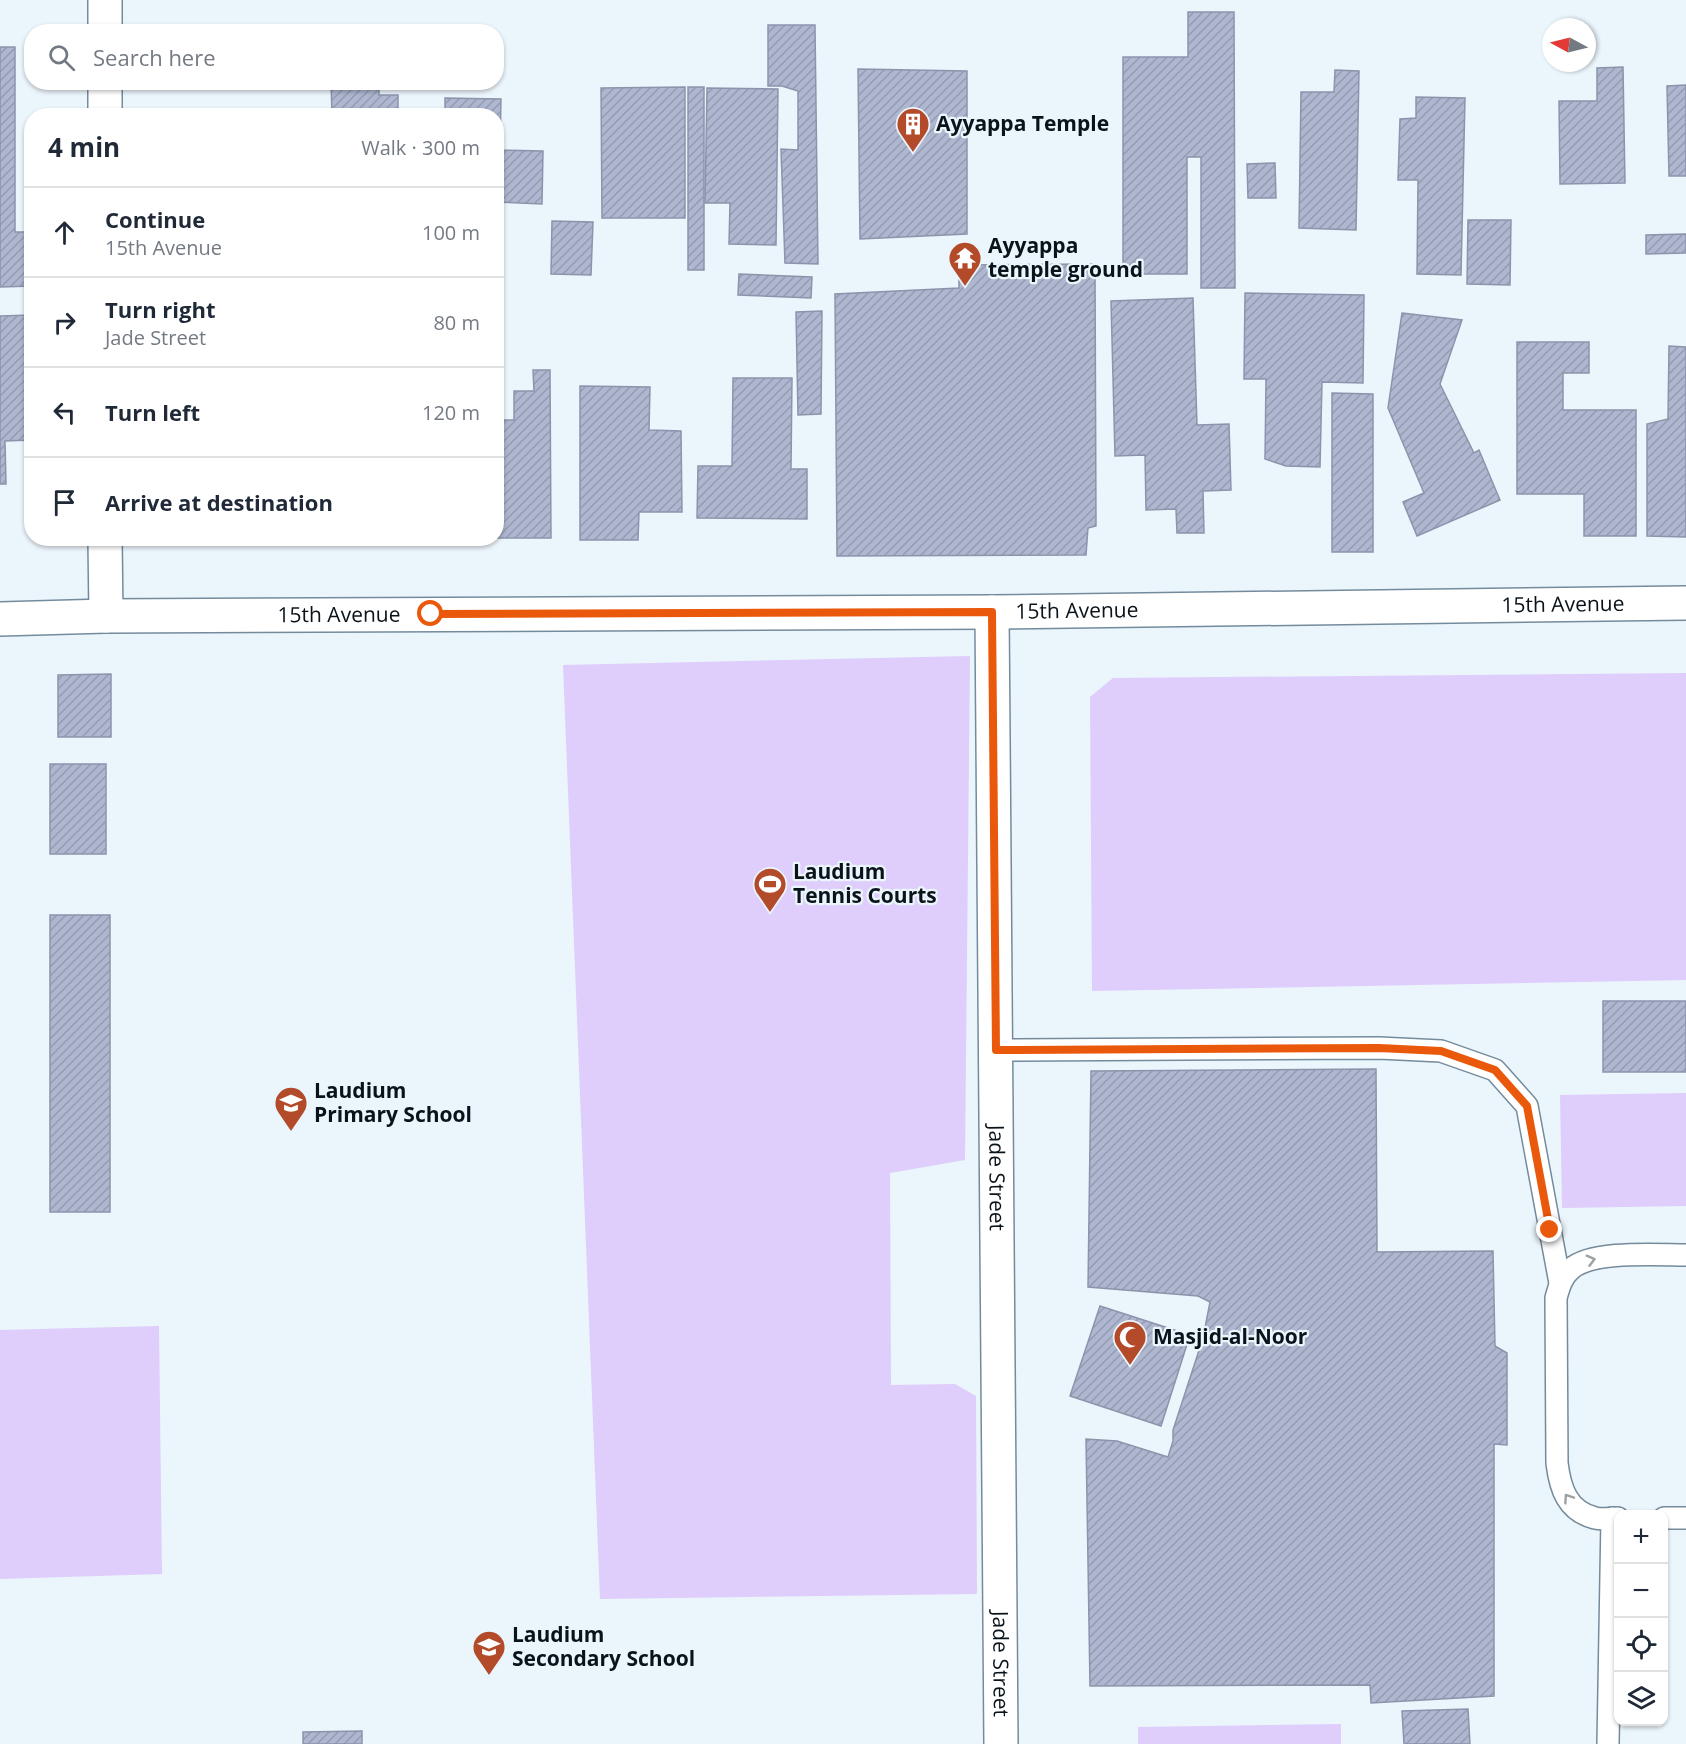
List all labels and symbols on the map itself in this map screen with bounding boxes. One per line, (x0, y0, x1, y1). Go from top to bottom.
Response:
north arrow (1542, 18, 1596, 72)
building icon: Ayyappa Temple (895, 106, 931, 153)
place label: Ayyappa Temple (936, 109, 1109, 137)
place label: Ayyappa temple ground (988, 231, 1143, 283)
temple icon: Ayyappa temple ground (947, 240, 983, 287)
street label: 15th Avenue (1501, 589, 1625, 618)
street label: 15th Avenue (1015, 595, 1139, 625)
street label: 15th Avenue (277, 600, 401, 628)
route start (417, 600, 443, 626)
place label: Laudium Tennis Courts (793, 857, 937, 909)
sports icon: Laudium Tennis Courts (752, 866, 788, 913)
place label: Laudium Primary School (314, 1076, 472, 1128)
school or university icon: Laudium Primary School (273, 1085, 309, 1132)
street label: Jade Street (983, 1123, 1012, 1231)
route end (1536, 1216, 1562, 1242)
one-way arrow (1586, 1255, 1596, 1268)
mosque icon: Masjid-al-Noor (1112, 1319, 1148, 1366)
place label: Masjid-al-Noor (1153, 1322, 1308, 1350)
one-way arrow (1565, 1493, 1576, 1504)
street label: Jade Street (987, 1609, 1016, 1717)
place label: Laudium Secondary School (512, 1620, 695, 1672)
school or university icon: Laudium Secondary School (471, 1629, 507, 1676)

